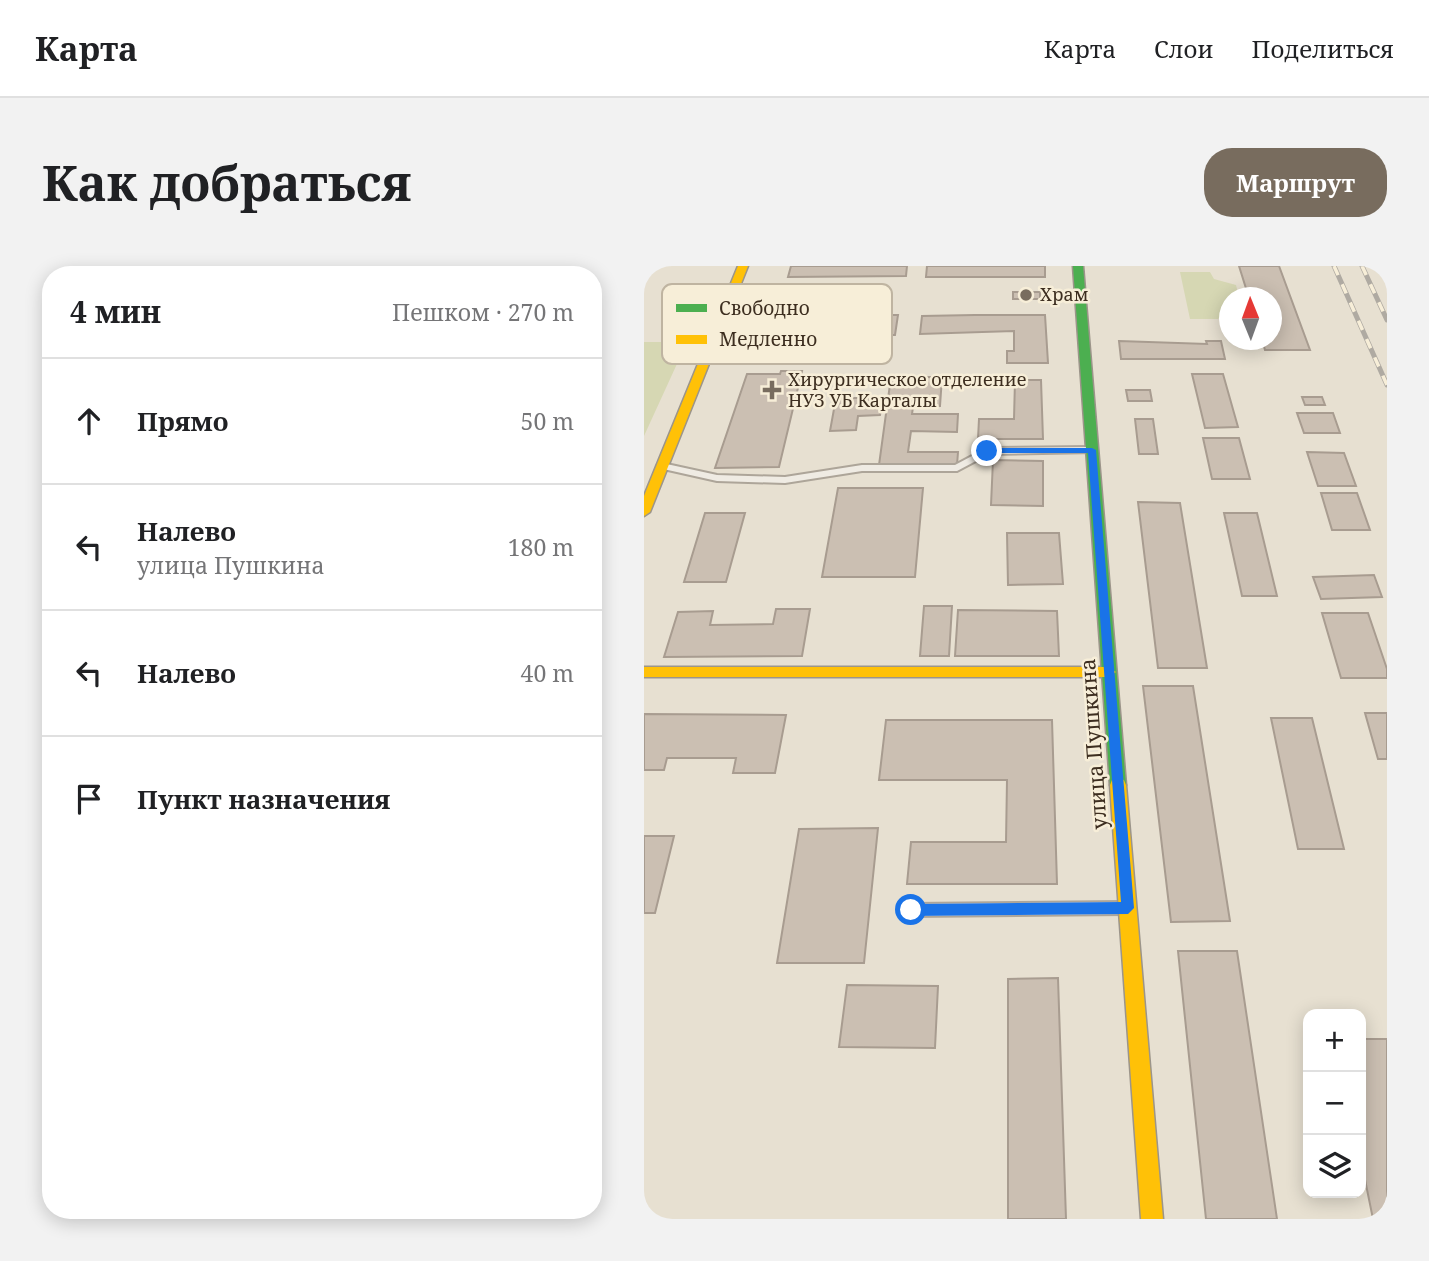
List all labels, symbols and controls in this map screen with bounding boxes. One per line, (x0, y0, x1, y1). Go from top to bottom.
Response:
text: Карта (35, 26, 138, 71)
text: Карта (1044, 32, 1116, 65)
text: Слои (1154, 32, 1214, 65)
text: Поделиться (1252, 32, 1394, 65)
button: Маршрут (1204, 148, 1387, 217)
text: Как добраться (42, 149, 411, 215)
place label: Храм (1040, 282, 1089, 306)
legend (662, 284, 892, 364)
marker: Храм (1018, 287, 1034, 303)
north arrow (1219, 287, 1282, 350)
text: 4 мин (70, 291, 161, 332)
text: Свободно (719, 295, 810, 321)
text: Пешком · 270 m (392, 296, 574, 328)
text: Медленно (719, 326, 817, 352)
place label: Хирургическое отделение НУЗ УБ Карталы (788, 367, 1026, 412)
marker: Хирургическое отделение НУЗ УБ Карталы (762, 380, 782, 400)
icon: ahead (70, 402, 108, 440)
text: Прямо (137, 403, 228, 439)
text: 50 m (521, 405, 574, 437)
route end (971, 435, 1002, 466)
text: Налево (137, 513, 236, 549)
icon: left (70, 528, 108, 566)
text: 180 m (508, 531, 574, 563)
text: улица Пушкина (137, 549, 325, 581)
icon: left (70, 654, 108, 692)
text: Налево (137, 655, 236, 691)
text: 40 m (521, 657, 574, 689)
street label: улица Пушкина (1073, 658, 1113, 830)
icon: arrive (70, 780, 108, 818)
text: Пункт назначения (137, 781, 390, 817)
route start (895, 894, 926, 925)
map controls (1303, 1009, 1366, 1198)
button: + (1303, 1009, 1366, 1072)
button: − (1303, 1072, 1366, 1135)
button: layers (1303, 1135, 1366, 1198)

